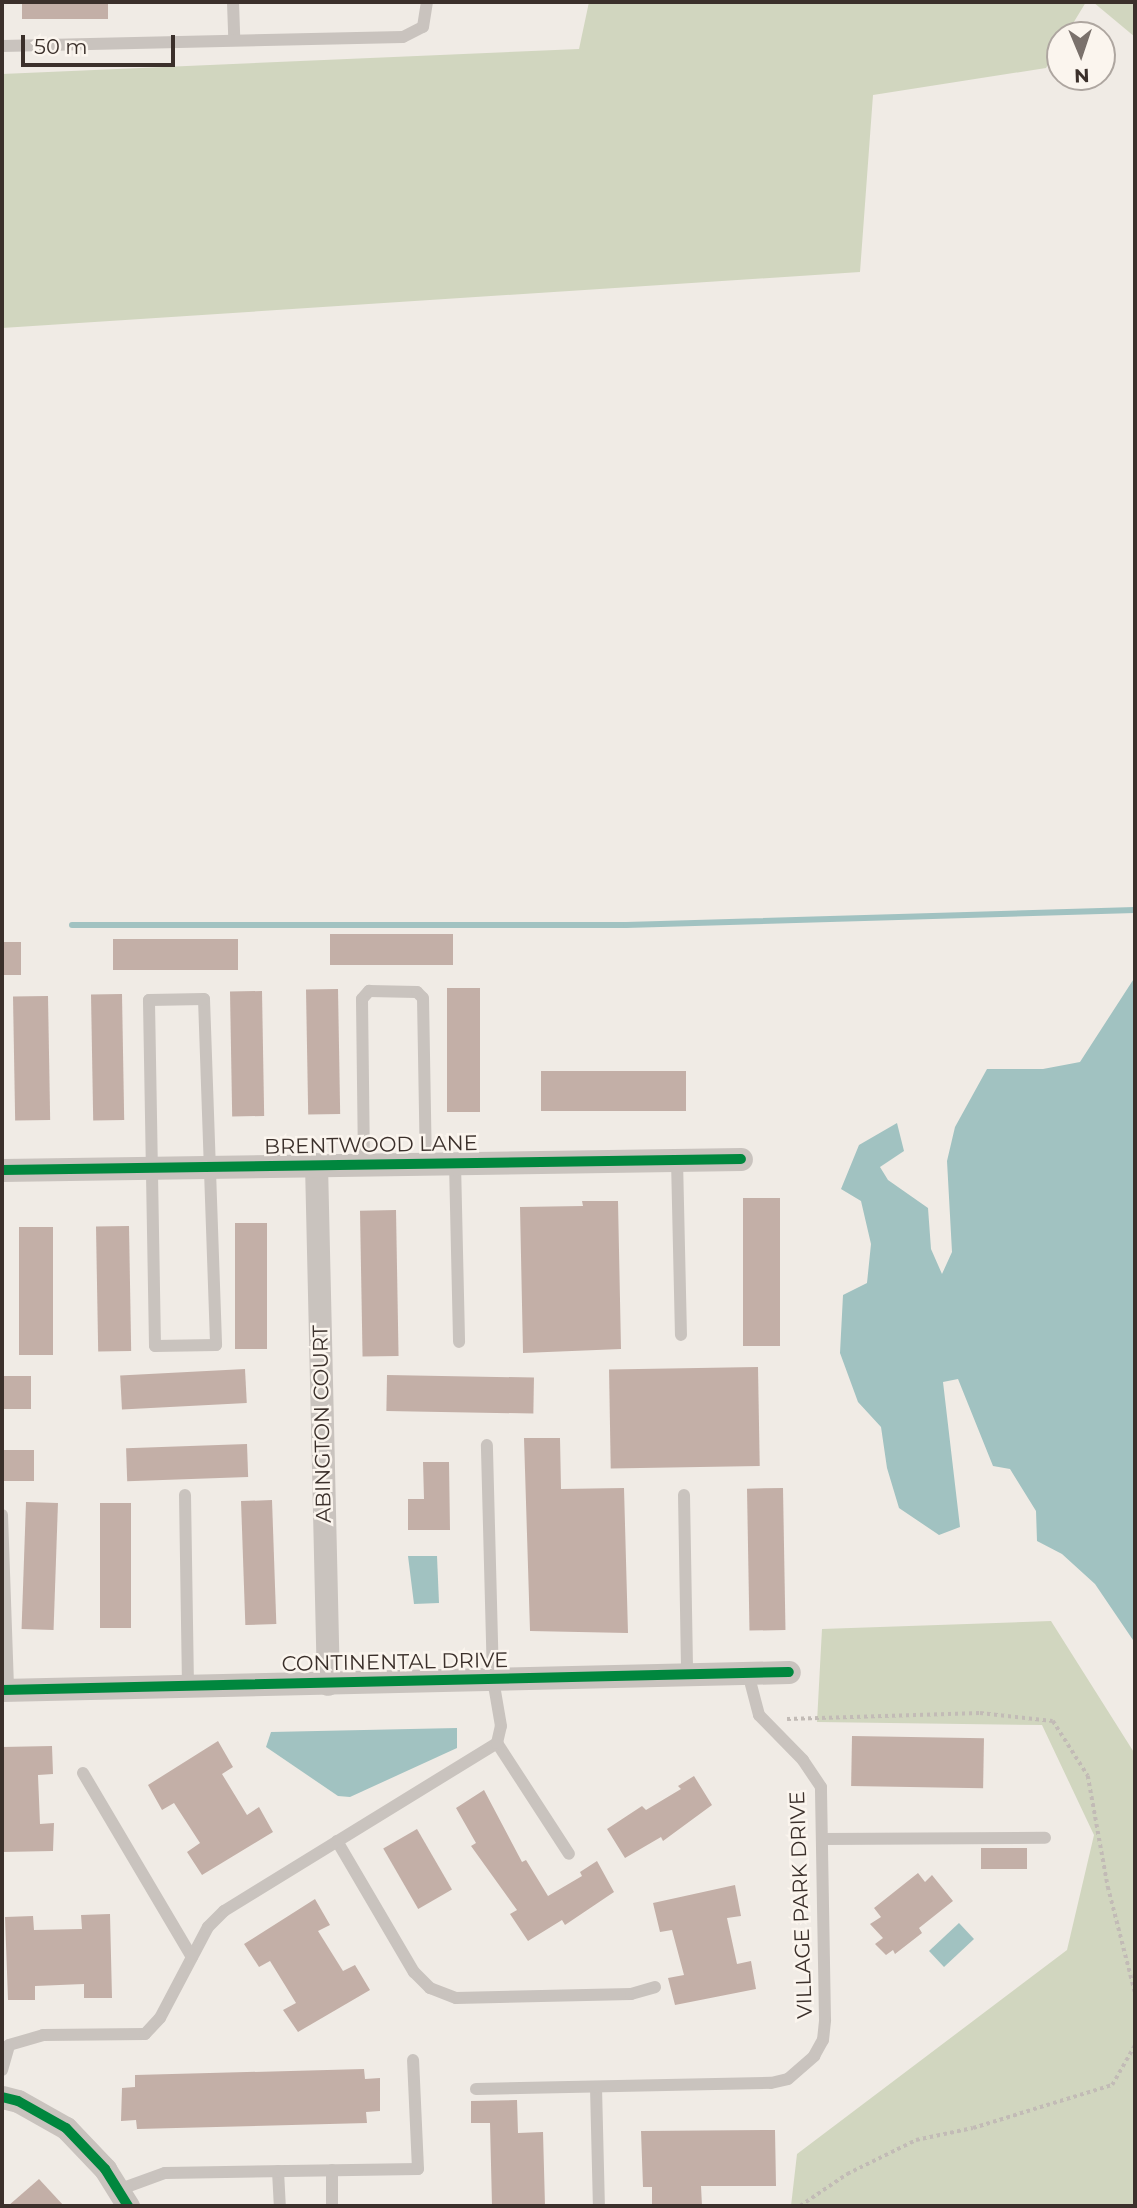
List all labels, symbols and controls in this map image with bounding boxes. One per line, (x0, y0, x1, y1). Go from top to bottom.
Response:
scale bar (24, 21, 178, 65)
north arrow (1046, 21, 1116, 91)
text: 50 m (34, 34, 88, 59)
text: N (1074, 64, 1090, 87)
street label: BRENTWOOD LANE (264, 1131, 478, 1159)
street label: ABINGTON COURT (308, 1325, 336, 1523)
street label: CONTINENTAL DRIVE (281, 1647, 509, 1677)
street label: VILLAGE PARK DRIVE (784, 1791, 818, 2019)

